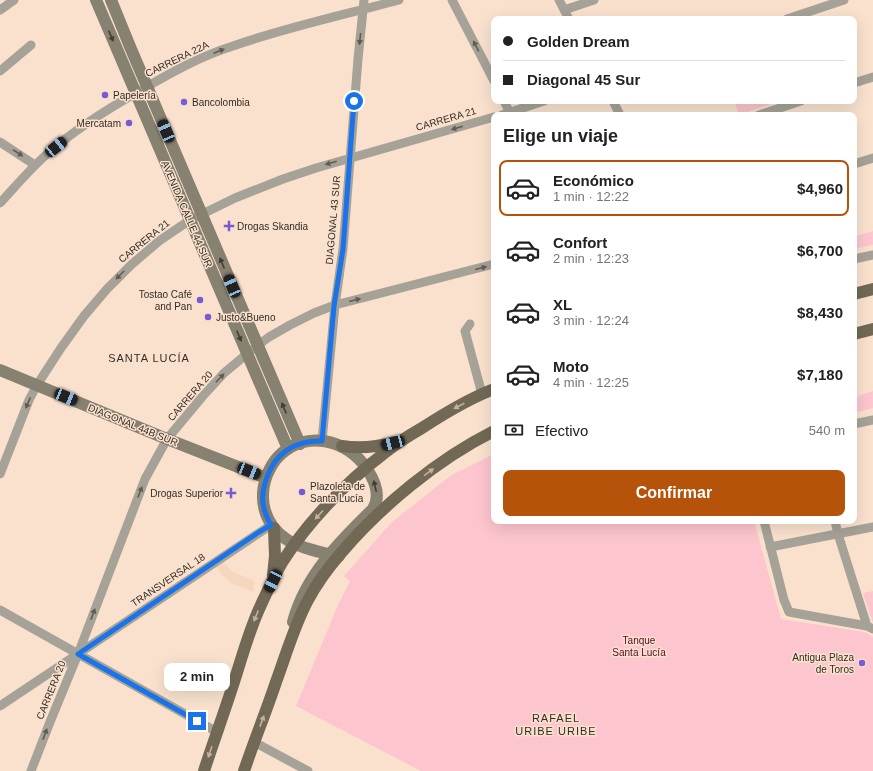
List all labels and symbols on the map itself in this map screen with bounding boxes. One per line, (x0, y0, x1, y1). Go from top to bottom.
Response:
one-way arrow (108, 30, 115, 42)
one-way arrow (357, 33, 363, 45)
street label: CARRERA 22A (144, 39, 211, 79)
one-way arrow (473, 41, 479, 52)
one-way arrow (214, 47, 226, 53)
marker: Papelería (100, 90, 110, 100)
place label: Papelería (113, 90, 156, 101)
route start (345, 92, 363, 110)
marker: Bancolombia (179, 97, 189, 107)
place label: Bancolombia (192, 97, 250, 108)
street label: CARRERA 21 (415, 105, 478, 133)
place label: Mercatam (77, 118, 121, 129)
marker: Mercatam (124, 118, 134, 128)
car (156, 118, 176, 144)
one-way arrow (450, 125, 462, 131)
car (43, 135, 69, 159)
one-way arrow (12, 150, 24, 157)
street label: AVENIDA CALLE 44 SUR (159, 159, 215, 269)
one-way arrow (325, 160, 337, 166)
street label: DIAGONAL 43 SUR (324, 175, 342, 265)
street label: CARRERA 21 (116, 217, 172, 265)
marker: Drogas Skandia (224, 221, 234, 231)
place label: Drogas Skandia (237, 221, 309, 232)
one-way arrow (219, 257, 225, 268)
one-way arrow (475, 264, 487, 270)
one-way arrow (116, 270, 125, 281)
car (222, 273, 242, 299)
place label: Tostao Café and Pan (139, 289, 192, 312)
marker: Tostao Café and Pan (195, 295, 205, 305)
one-way arrow (349, 297, 361, 303)
marker: Justo&Bueno (203, 312, 213, 322)
place label: Justo&Bueno (216, 312, 276, 323)
one-way arrow (237, 330, 243, 342)
district label: SANTA LUCÍA (108, 352, 190, 364)
street label: CARRERA 20 (165, 369, 215, 423)
one-way arrow (215, 373, 225, 383)
car (53, 387, 79, 407)
one-way arrow (25, 398, 31, 410)
street label: DIAGONAL 44B SUR (87, 402, 179, 448)
one-way arrow (281, 402, 287, 413)
one-way arrow (453, 402, 464, 409)
car (380, 434, 406, 452)
car (236, 461, 262, 481)
one-way arrow (423, 468, 434, 476)
one-way arrow (371, 480, 377, 492)
place label: Plazoleta de Santa Lucía (310, 481, 365, 504)
one-way arrow (138, 486, 144, 498)
marker: Plazoleta de Santa Lucía (297, 487, 307, 497)
place label: Drogas Superior (150, 488, 224, 499)
marker: Drogas Superior (226, 488, 236, 498)
one-way arrow (314, 510, 324, 520)
street label: TRANSVERSAL 18 (129, 551, 207, 609)
car (262, 568, 284, 594)
one-way arrow (91, 607, 97, 619)
one-way arrow (253, 610, 259, 622)
park label: Tanque Santa Lucía (612, 635, 666, 658)
place label: Antigua Plaza de Toros (792, 652, 854, 675)
marker: Antigua Plaza de Toros (857, 658, 867, 668)
street label: CARRERA 20 (34, 659, 68, 721)
callout: 2 min (164, 663, 230, 691)
route end (188, 712, 206, 730)
district label: RAFAEL URIBE URIBE (515, 712, 597, 737)
one-way arrow (259, 715, 265, 727)
one-way arrow (42, 728, 48, 740)
one-way arrow (207, 747, 213, 759)

